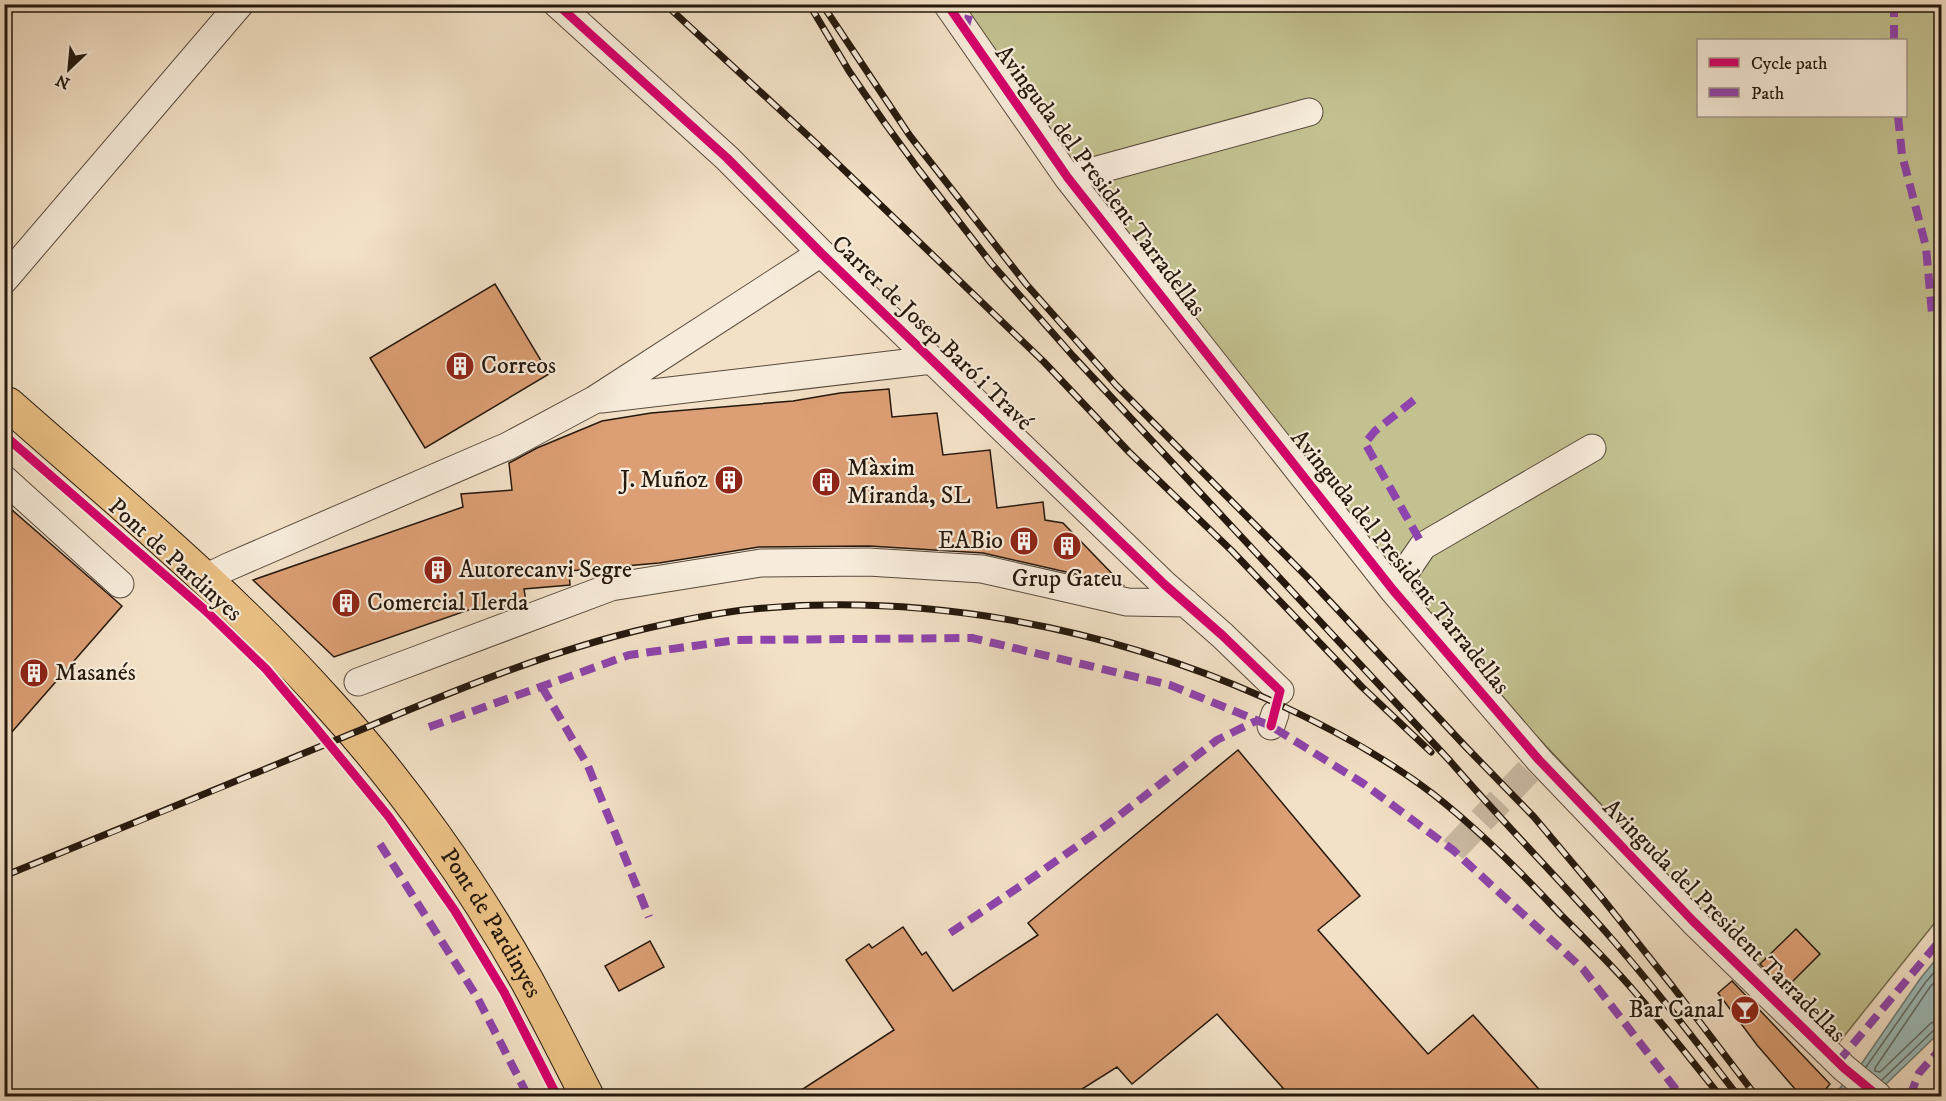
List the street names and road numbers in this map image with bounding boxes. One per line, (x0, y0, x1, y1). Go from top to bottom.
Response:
street label: Avinguda del President Tarradellas (988, 39, 1212, 323)
street label: Carrer de Josep Baró i Travé (825, 229, 1039, 437)
street label: Avinguda del President Tarradellas (1284, 424, 1516, 700)
street label: Pont de Pardinyes (102, 492, 248, 628)
street label: Avinguda del President Tarradellas (1596, 793, 1852, 1049)
street label: Pont de Pardinyes (433, 843, 548, 1003)

